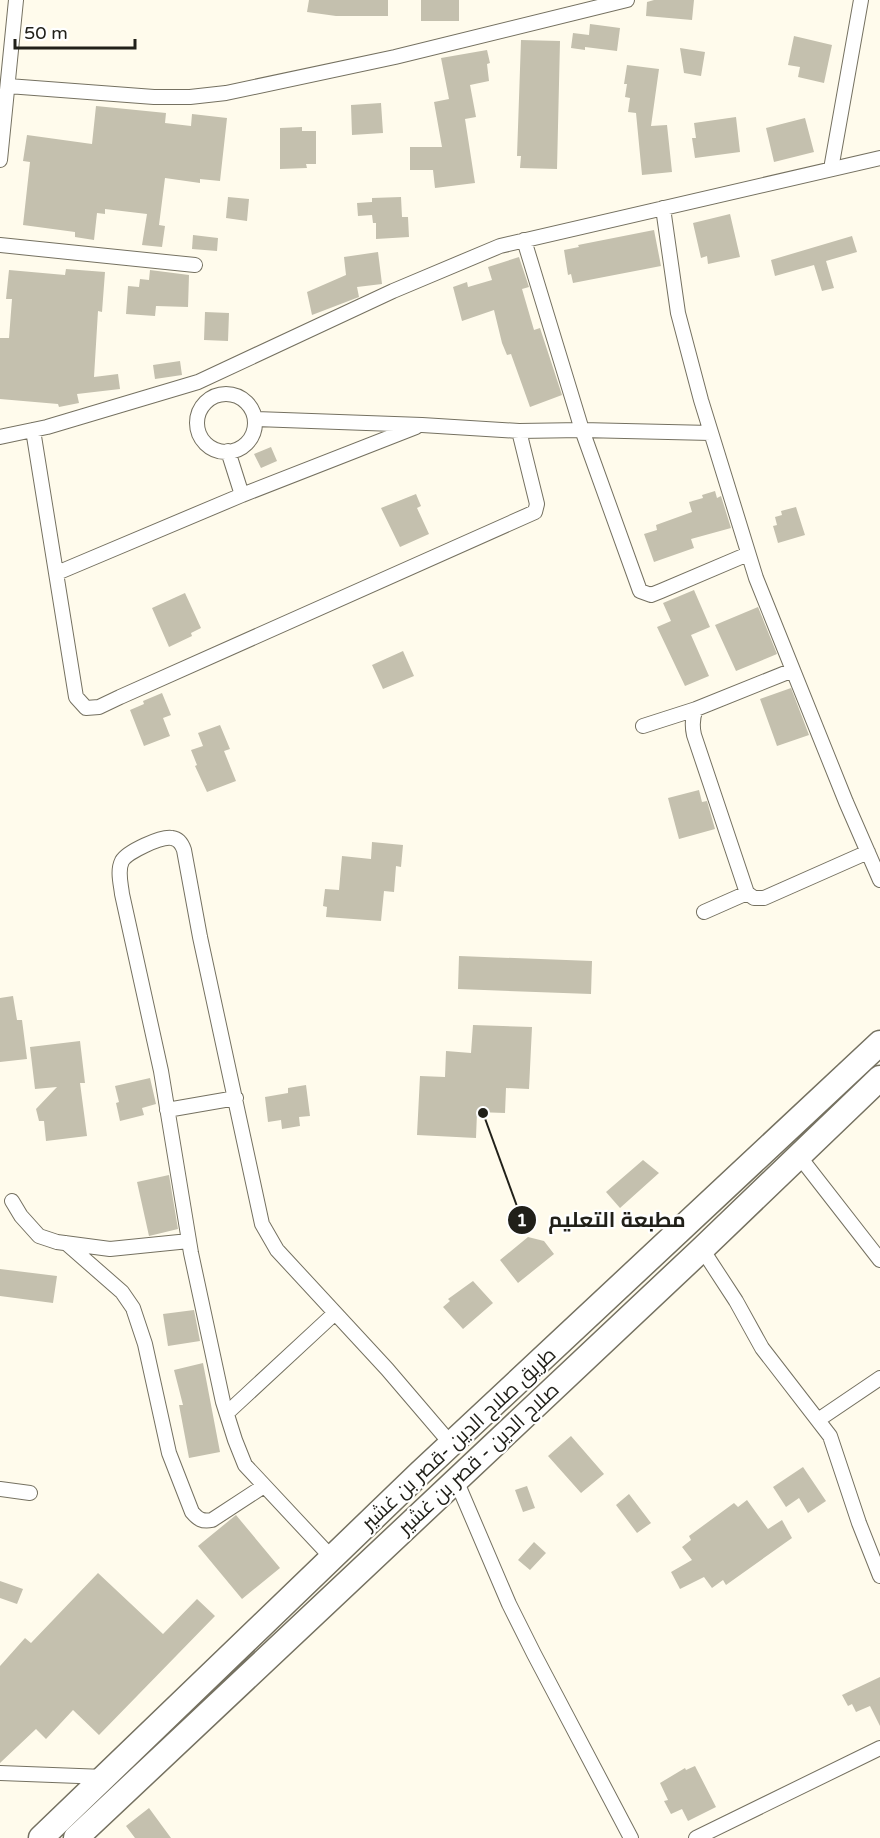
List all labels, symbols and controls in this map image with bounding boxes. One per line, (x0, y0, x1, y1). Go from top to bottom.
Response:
scale bar (15, 12, 135, 50)
text: 50 m (24, 22, 68, 44)
callout: مطبعة التعليم (507, 1200, 698, 1239)
text: مطبعة التعليم (548, 1208, 686, 1234)
text: 1 (516, 1209, 528, 1231)
street label: طريق صلاح الدين -قصر بن غشير (356, 1343, 562, 1537)
street label: صلاح الدين - قصر بن غشير (393, 1378, 565, 1541)

